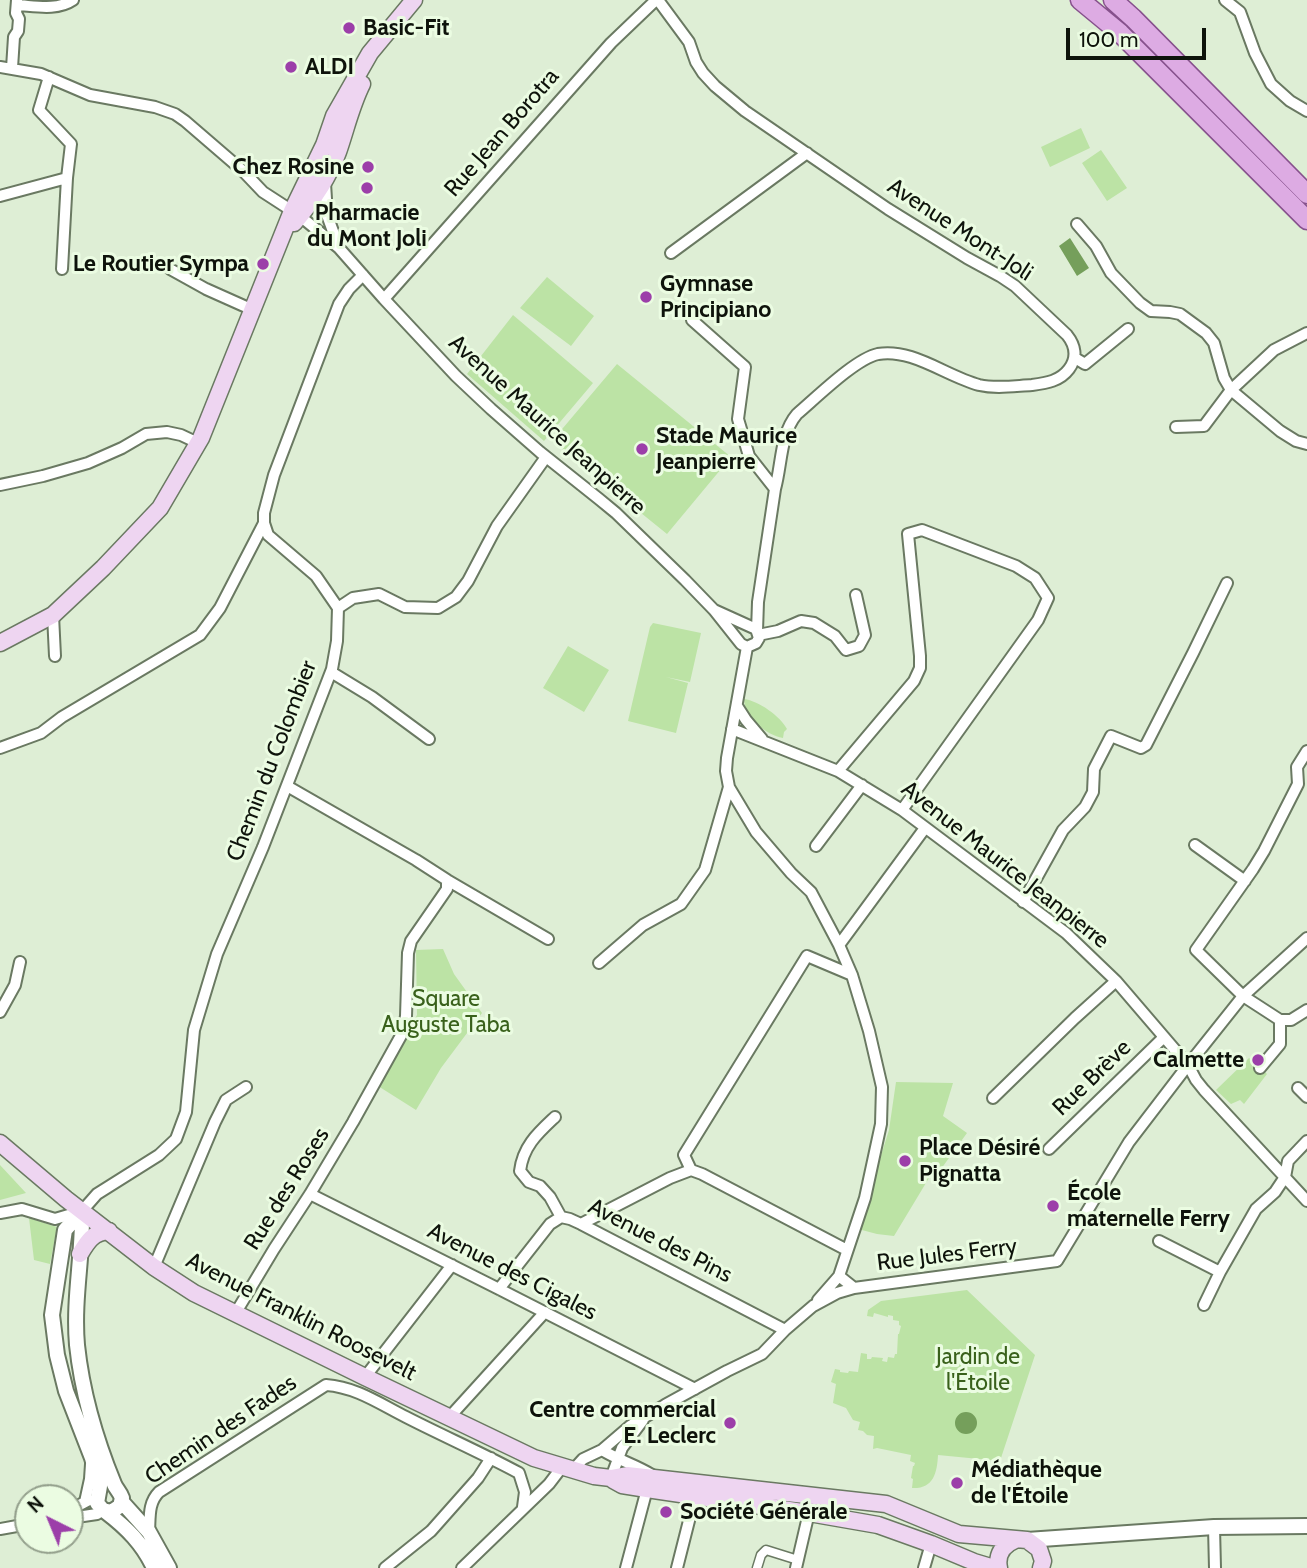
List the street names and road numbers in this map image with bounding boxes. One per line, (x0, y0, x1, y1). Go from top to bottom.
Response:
street label: Rue Jean Borotra (439, 63, 565, 203)
street label: Avenue Mont-Joli (882, 173, 1038, 287)
street label: Avenue Maurice Jeanpierre (443, 329, 651, 521)
street label: Chemin du Colombier (221, 657, 323, 865)
street label: Avenue Maurice Jeanpierre (896, 775, 1114, 955)
street label: Rue Brève (1047, 1034, 1137, 1122)
street label: Rue des Roses (239, 1123, 335, 1255)
street label: Avenue des Pins (584, 1193, 736, 1289)
street label: Avenue des Cigales (423, 1217, 601, 1327)
street label: Rue Jules Ferry (875, 1233, 1019, 1277)
street label: Avenue Franklin Roosevelt (181, 1247, 421, 1387)
street label: Chemin des Fades (140, 1369, 302, 1491)

